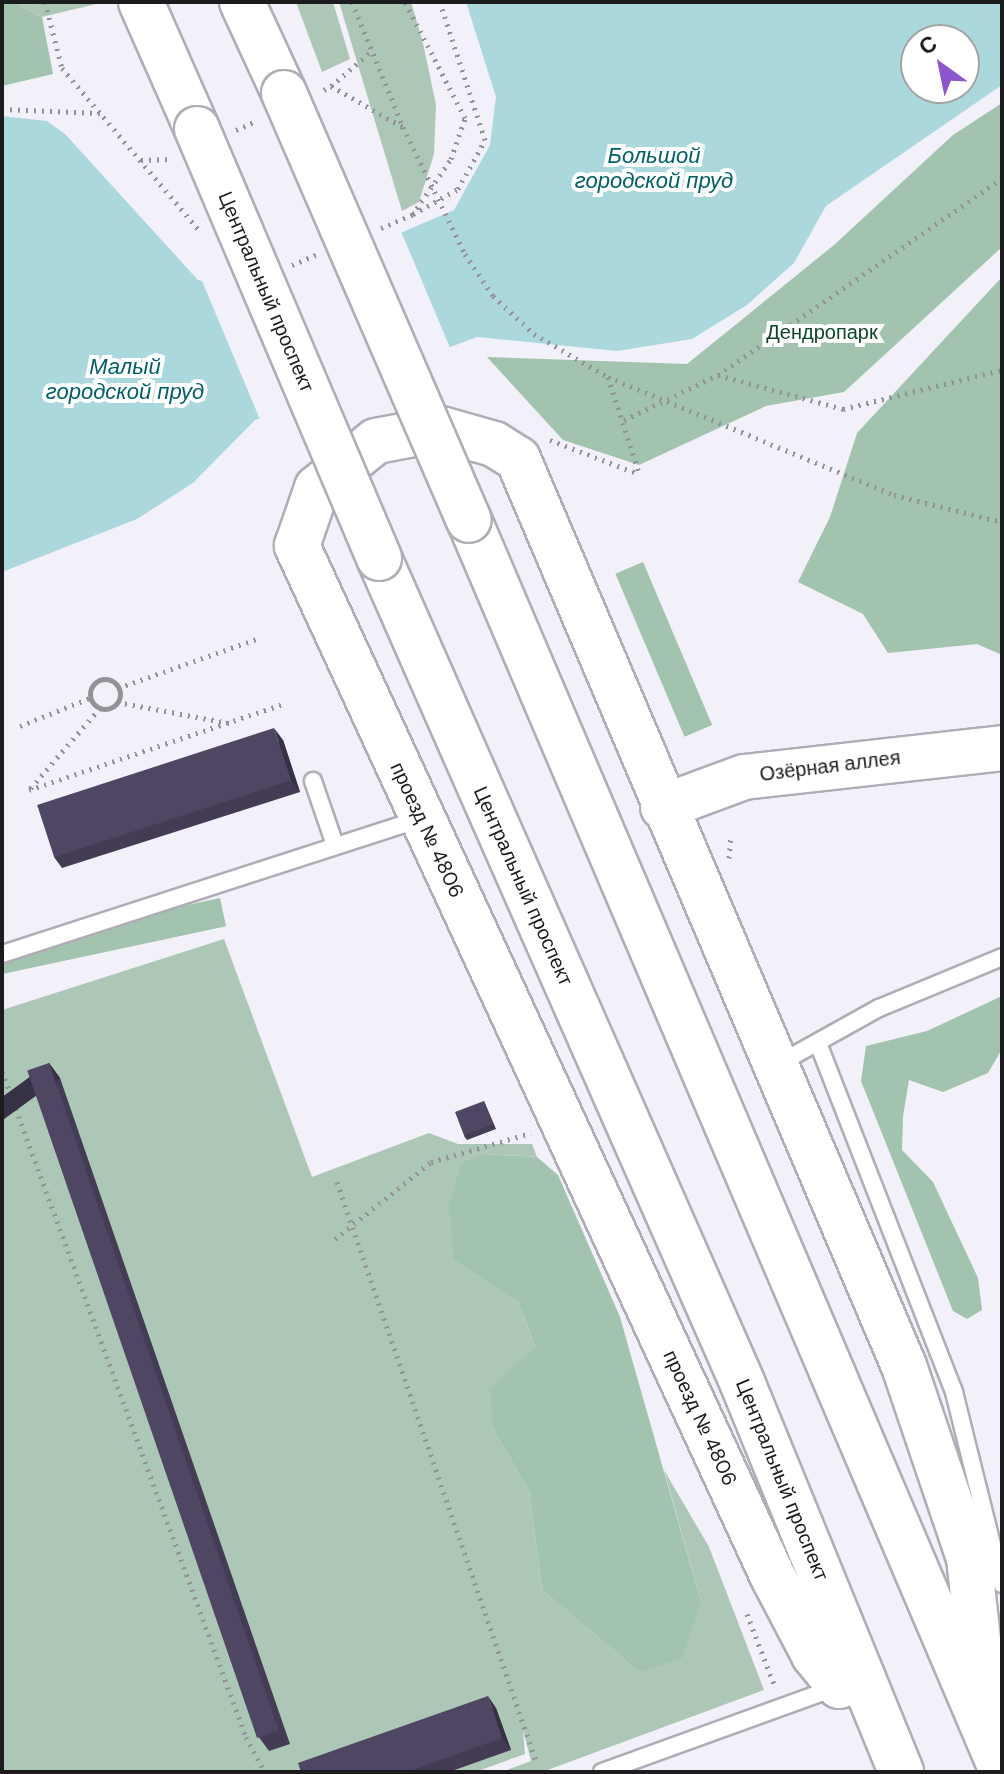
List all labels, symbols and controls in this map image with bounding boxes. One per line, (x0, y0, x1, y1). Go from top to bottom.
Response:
north arrow (900, 24, 980, 104)
text: С (913, 29, 942, 62)
water label: Большой городской пруд (575, 142, 733, 194)
street label: Центральный проспект (213, 188, 319, 396)
park label: Дендропарк (766, 320, 878, 344)
water label: Малый городской пруд (46, 353, 204, 404)
street label: Озёрная аллея (758, 745, 902, 787)
street label: проезд № 4806 (385, 758, 469, 902)
street label: Центральный проспект (468, 783, 578, 989)
street label: проезд № 4806 (658, 1346, 742, 1490)
street label: Центральный проспект (731, 1376, 833, 1584)

